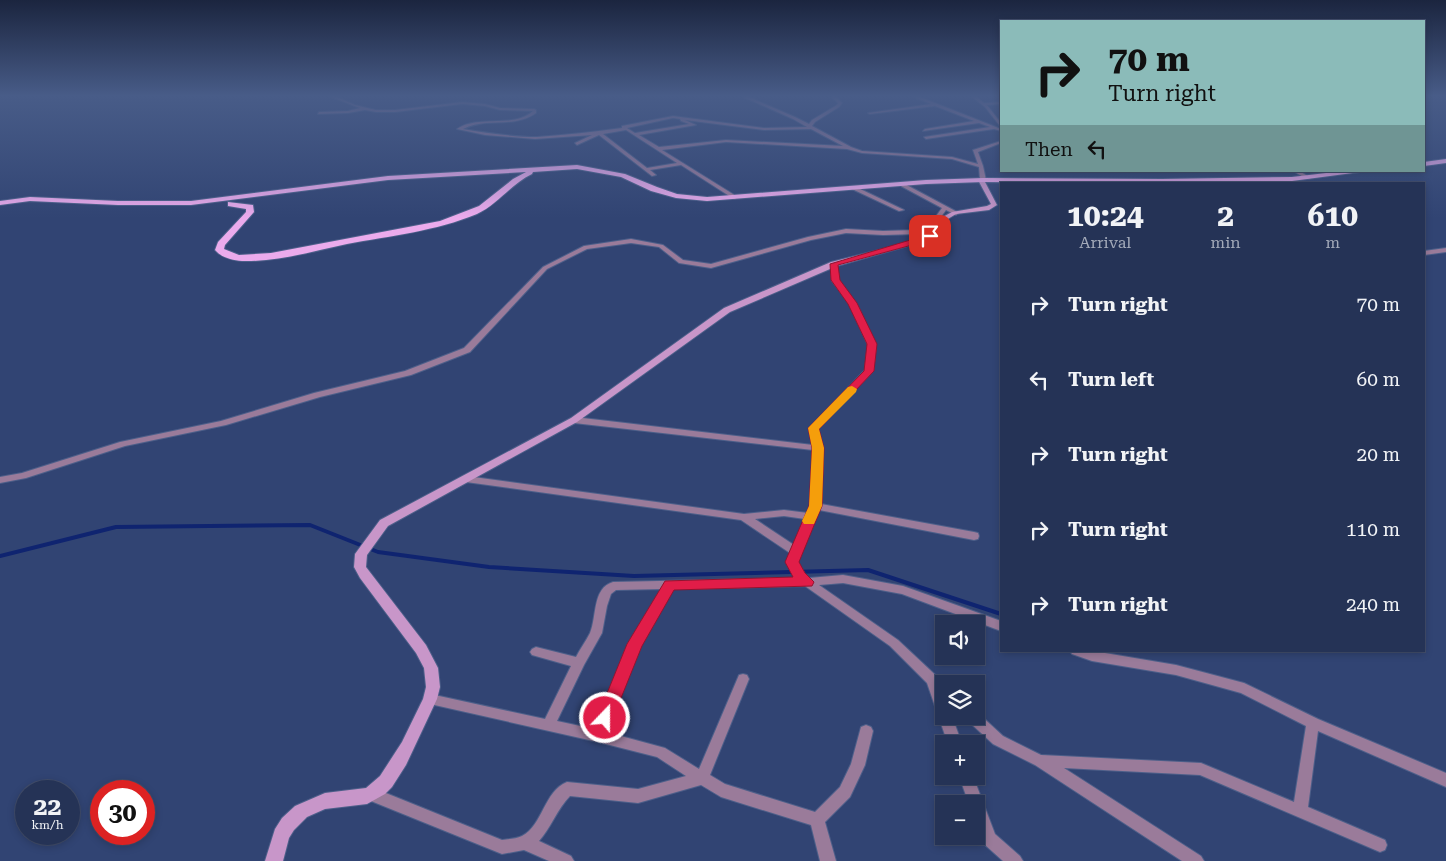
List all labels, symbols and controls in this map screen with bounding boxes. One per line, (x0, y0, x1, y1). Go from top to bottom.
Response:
text: 70 m (1108, 39, 1190, 80)
icon: right (1025, 40, 1090, 105)
text: Turn right (1108, 81, 1216, 106)
icon: left (1083, 135, 1111, 163)
text: Then (1025, 138, 1073, 161)
text: 10:24 (1067, 198, 1144, 233)
text: 2 (1217, 198, 1234, 233)
text: 610 (1308, 198, 1358, 233)
pin (909, 215, 951, 257)
icon: arrive (916, 222, 944, 250)
text: Arrival (1079, 233, 1131, 252)
text: min (1211, 233, 1241, 252)
text: m (1325, 233, 1340, 252)
icon: right (1025, 291, 1053, 319)
text: Turn right (1068, 293, 1168, 316)
text: 70 m (1357, 293, 1400, 316)
icon: left (1025, 366, 1053, 394)
text: Turn left (1068, 368, 1154, 391)
text: 60 m (1357, 368, 1400, 391)
icon: right (1025, 441, 1053, 469)
text: Turn right (1068, 443, 1168, 466)
text: 20 m (1357, 443, 1400, 466)
icon: right (1025, 516, 1053, 544)
text: Turn right (1068, 518, 1168, 541)
text: 110 m (1346, 518, 1400, 541)
icon: right (1025, 591, 1053, 619)
text: Turn right (1068, 593, 1168, 616)
text: 240 m (1346, 593, 1400, 616)
map controls (935, 615, 985, 845)
button: sound (935, 615, 985, 665)
button: layers (935, 675, 985, 725)
position arrow (578, 691, 630, 743)
button: + (935, 735, 985, 785)
speed limit sign: 30 (90, 780, 155, 845)
text: 22 (33, 792, 62, 821)
button: − (935, 795, 985, 845)
text: km/h (31, 818, 64, 832)

